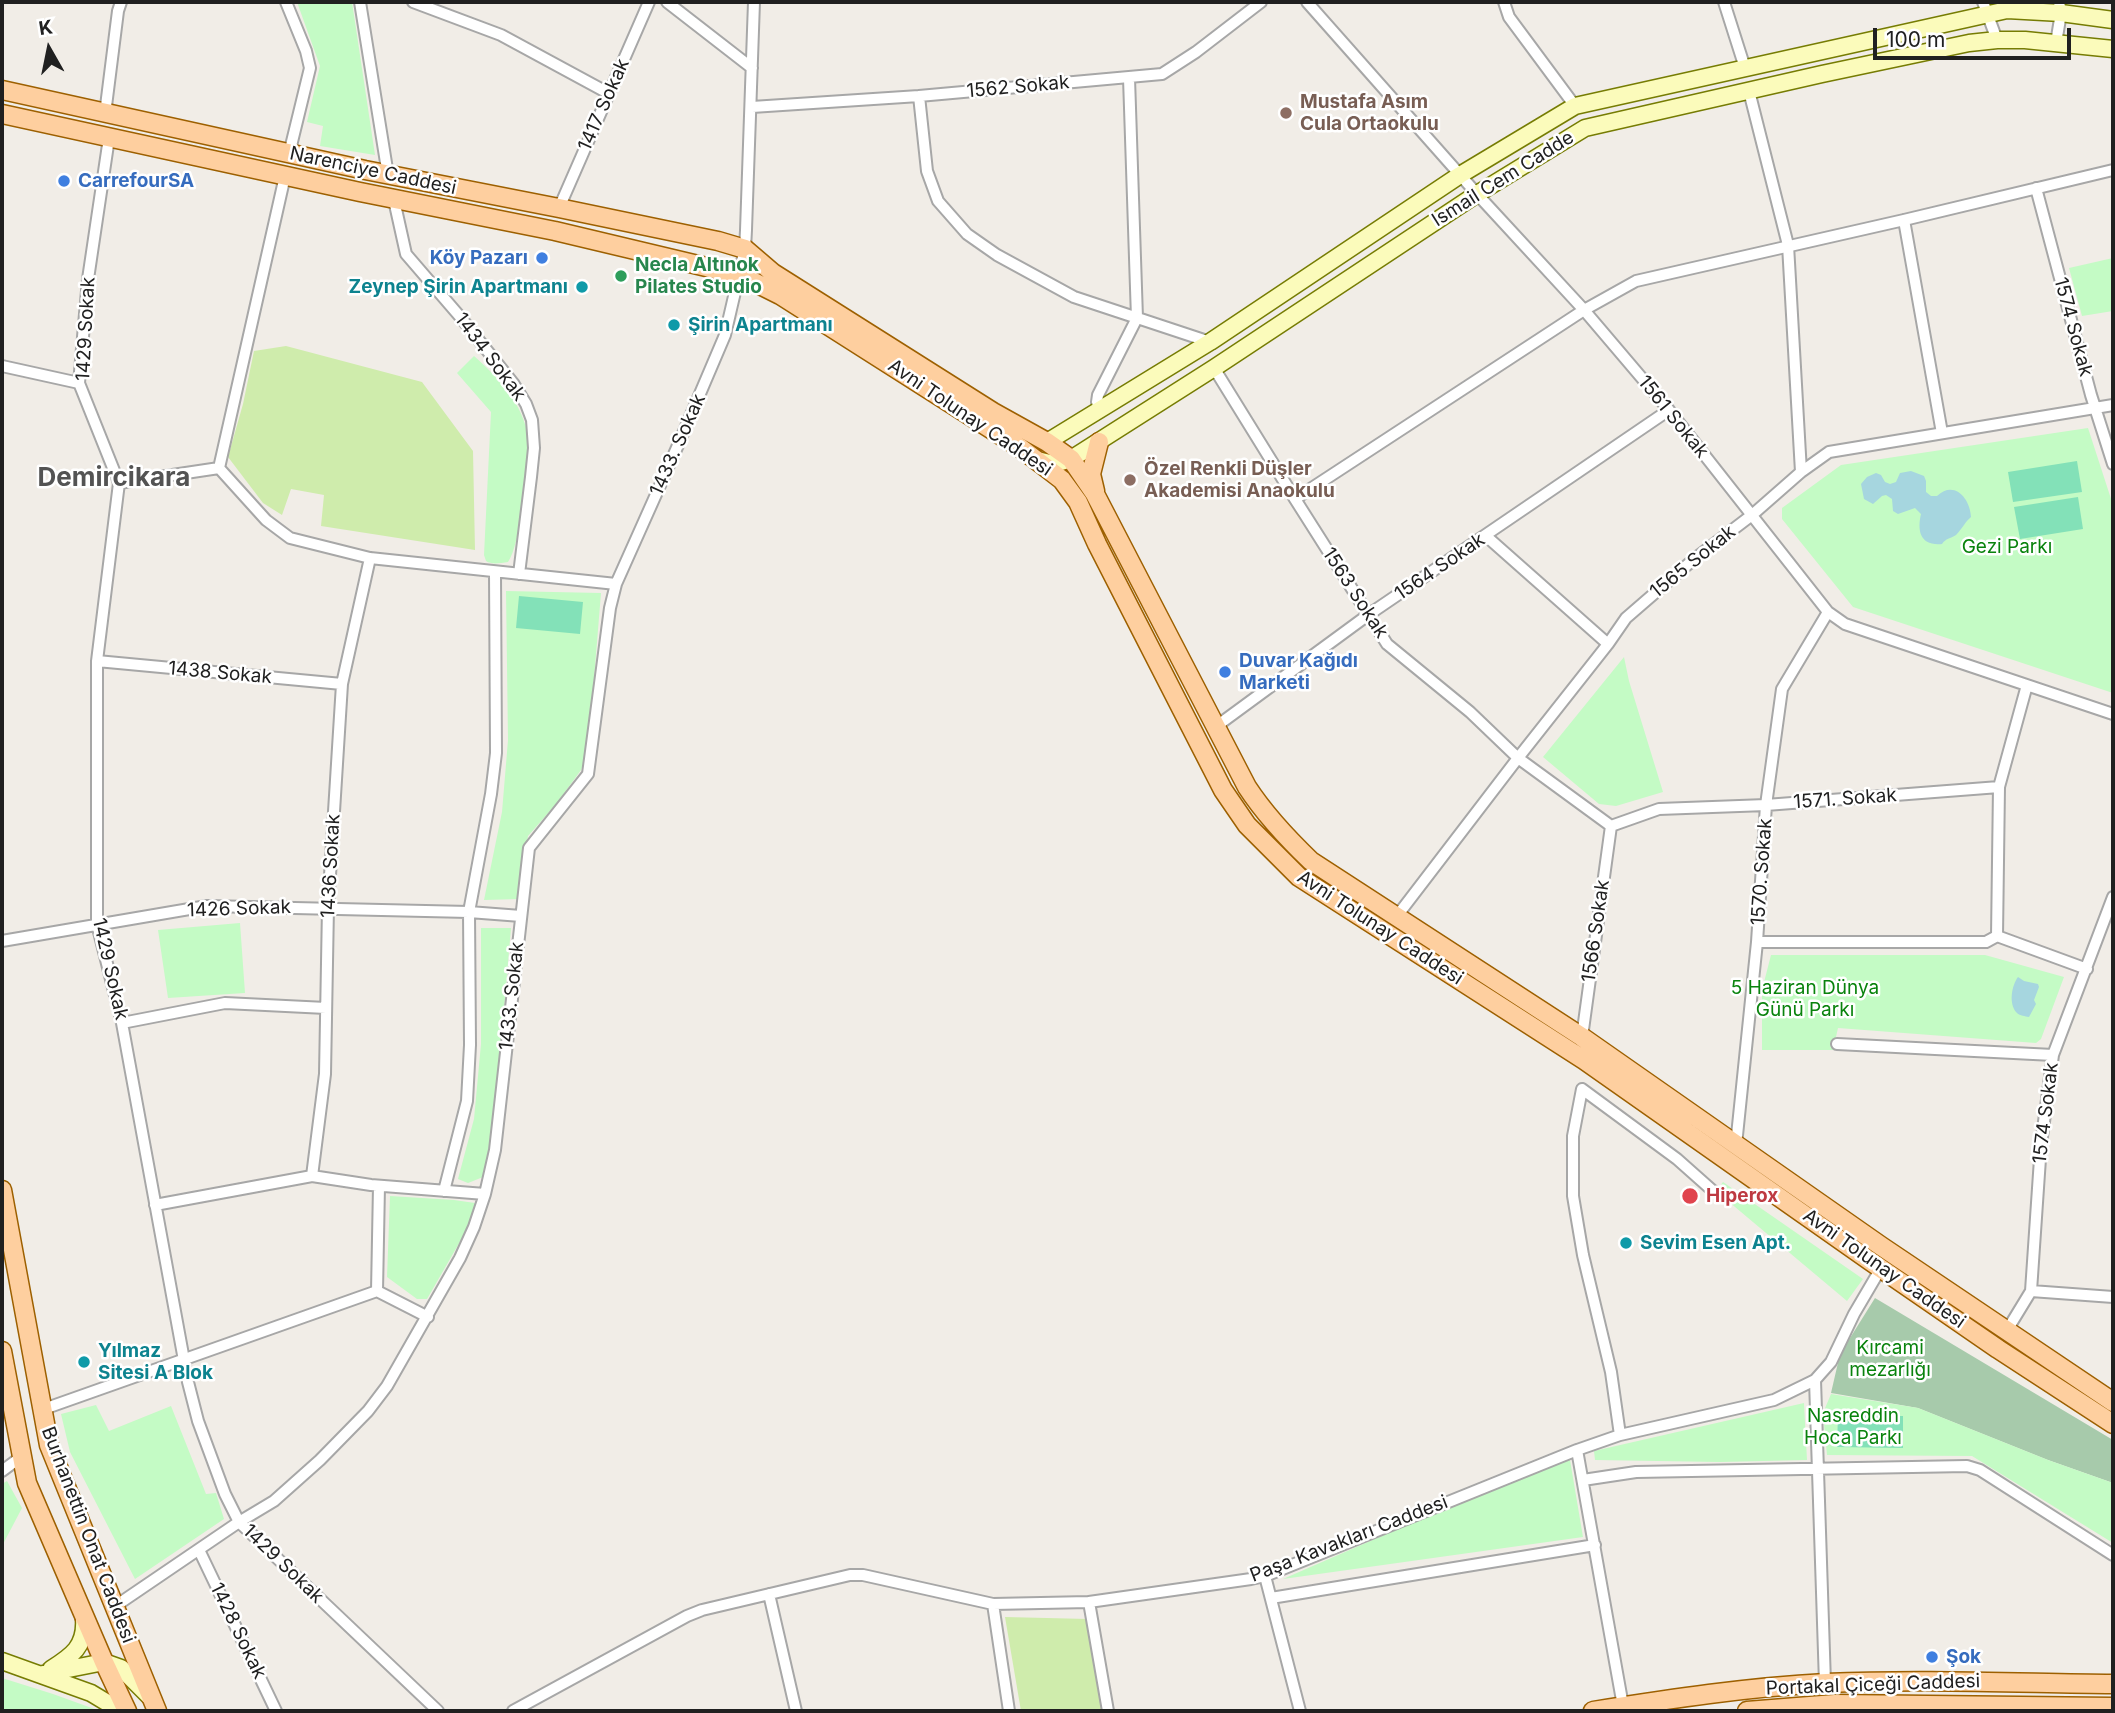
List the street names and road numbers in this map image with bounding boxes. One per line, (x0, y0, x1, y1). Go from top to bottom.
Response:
street label: 1417 Sokak (574, 55, 634, 155)
street label: 1562 Sokak (966, 71, 1070, 103)
street label: Ismail Cem Cadde (1428, 126, 1578, 232)
street label: Narenciye Caddesi (288, 142, 458, 200)
street label: 1574 Sokak (2049, 275, 2097, 379)
street label: 1429 Sokak (72, 277, 100, 381)
street label: 1434 Sokak (449, 308, 531, 406)
street label: Avni Tolunay Caddesi (884, 355, 1056, 481)
street label: 1561 Sokak (1633, 371, 1713, 463)
street label: 1433. Sokak (645, 391, 711, 499)
street label: 1565 Sokak (1646, 521, 1740, 603)
street label: 1564 Sokak (1391, 529, 1489, 605)
street label: 1563 Sokak (1317, 543, 1393, 643)
street label: 1438 Sokak (167, 657, 273, 689)
street label: 1571. Sokak (1792, 784, 1898, 814)
street label: 1436 Sokak (317, 813, 345, 919)
street label: 1570. Sokak (1747, 818, 1777, 926)
street label: Avni Tolunay Caddesi (1293, 866, 1467, 990)
street label: 1566 Sokak (1578, 878, 1614, 984)
street label: 1426 Sokak (187, 896, 291, 922)
street label: 1429 Sokak (87, 916, 133, 1022)
street label: 1433. Sokak (495, 941, 529, 1051)
street label: 1574 Sokak (2028, 1061, 2064, 1165)
street label: Avni Tolunay Caddesi (1798, 1204, 1970, 1334)
street label: Burhanettin Onat Caddesi (36, 1424, 140, 1646)
street label: Paşa Kavakları Caddesi (1247, 1491, 1451, 1587)
street label: 1429 Sokak (238, 1520, 328, 1608)
street label: 1428 Sokak (205, 1579, 271, 1683)
street label: Portakal Çiceği Caddesi (1765, 1670, 1981, 1700)

